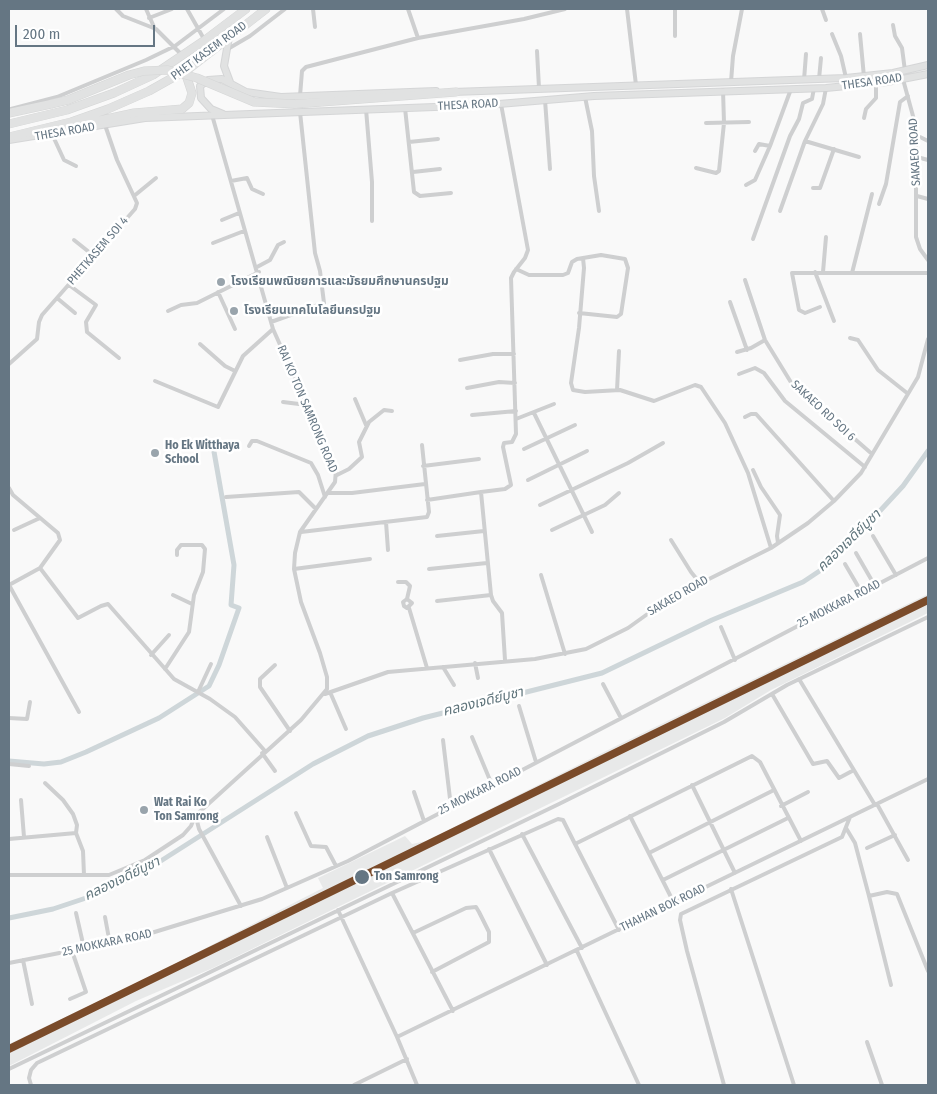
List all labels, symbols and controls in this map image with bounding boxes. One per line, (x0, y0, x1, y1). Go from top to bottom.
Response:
scale bar (18, 15, 158, 47)
street label: PHET KASEM ROAD (168, 19, 250, 83)
text: 200 m (23, 25, 60, 43)
street label: THESA ROAD (841, 71, 903, 93)
street label: THESA ROAD (437, 96, 499, 114)
street label: SAKAEO ROAD (906, 118, 924, 186)
street label: THESA ROAD (34, 120, 96, 144)
street label: PHETKASEM SOI 4 (64, 214, 132, 288)
place label: โรงเรียนพณิชยการและมัธยมศึกษานครปฐม (231, 275, 449, 289)
marker: โรงเรียนพณิชยการและมัธยมศึกษานครปฐม (215, 276, 227, 288)
place label: โรงเรียนเทคโนโลยีนครปฐม (244, 304, 381, 318)
marker: โรงเรียนเทคโนโลยีนครปฐม (228, 305, 240, 317)
street label: RAI KO TON SAMRONG ROAD (274, 343, 340, 475)
street label: SAKAEO RD SOI 6 (788, 378, 858, 444)
place label: Ho Ek Witthaya School (165, 439, 240, 467)
marker: Ho Ek Witthaya School (149, 447, 161, 459)
water label: คลองเจดีย์บูชา (814, 506, 884, 576)
street label: SAKAEO ROAD (645, 573, 711, 619)
street label: 25 MOKKARA ROAD (795, 577, 883, 631)
water label: คลองเจดีย์บูชา (441, 684, 525, 720)
street label: 25 MOKKARA ROAD (436, 764, 524, 818)
place label: Wat Rai Ko Ton Samrong (154, 796, 218, 824)
marker: Wat Rai Ko Ton Samrong (138, 804, 150, 816)
water label: คลองเจดีย์บูชา (81, 853, 163, 905)
marker: Ton Samrong (353, 868, 371, 886)
place label: Ton Samrong (374, 870, 438, 884)
street label: THAHAN BOK ROAD (618, 881, 708, 935)
street label: 25 MOKKARA ROAD (61, 926, 153, 960)

